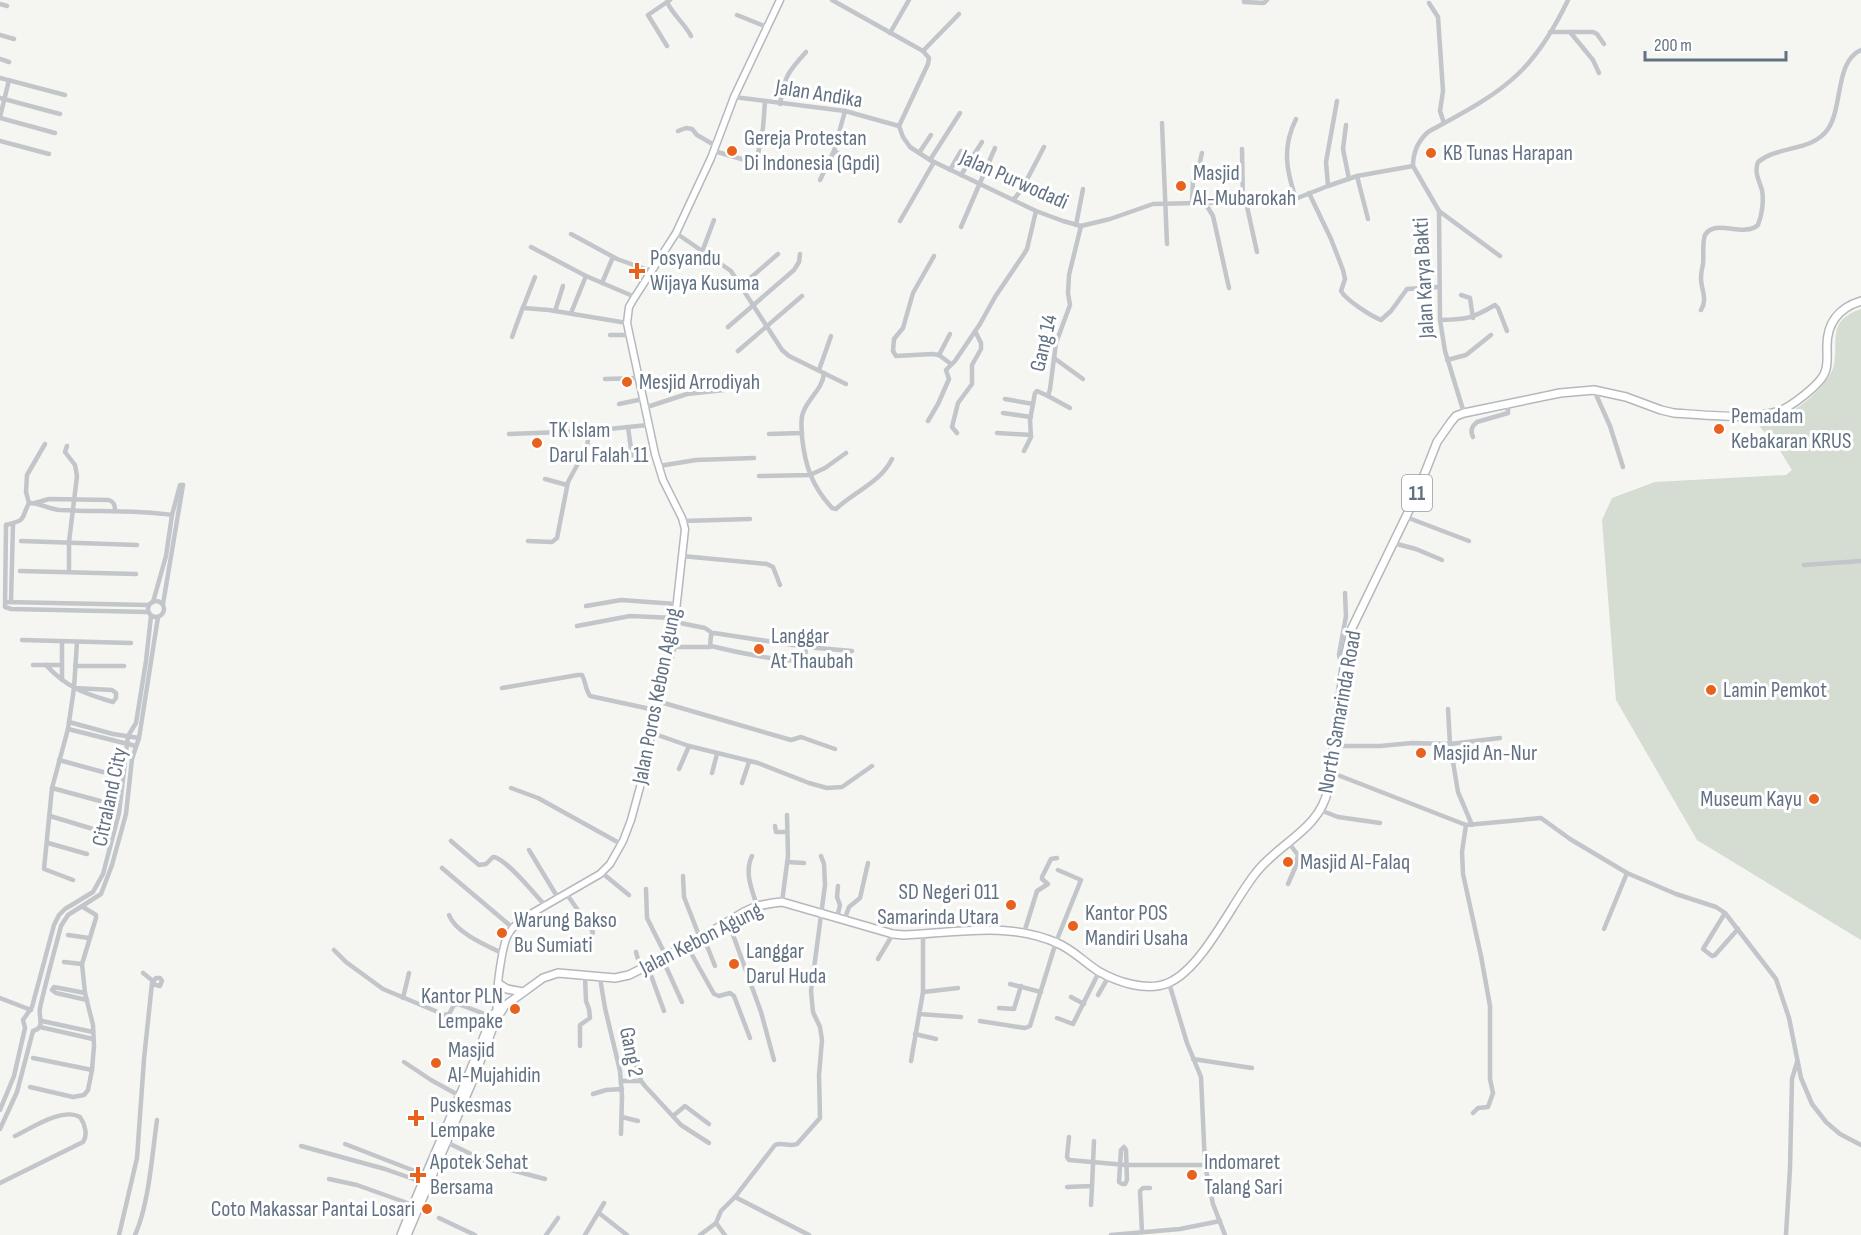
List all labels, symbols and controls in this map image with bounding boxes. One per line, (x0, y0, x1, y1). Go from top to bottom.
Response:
scale bar (1645, 24, 1786, 62)
text: 200 m (1654, 35, 1692, 56)
street label: Jalan Andika (773, 74, 865, 114)
place label: Gereja Protestan Di Indonesia (Gpdi) (744, 125, 880, 177)
place label: KB Tunas Harapan (1443, 140, 1573, 167)
marker: Gereja Protestan Di Indonesia (Gpdi) (725, 144, 739, 158)
street label: Jalan Purwodadi (955, 144, 1072, 216)
marker: KB Tunas Harapan (1424, 146, 1438, 160)
place label: Masjid Al-Mubarokah (1192, 160, 1296, 212)
marker: Masjid Al-Mubarokah (1174, 179, 1188, 193)
street label: Jalan Karya Bakti (1407, 217, 1441, 340)
place label: Posyandu Wijaya Kusuma (650, 245, 759, 297)
marker: Posyandu Wijaya Kusuma (628, 262, 646, 280)
street label: Gang 14 (1024, 312, 1064, 374)
place label: Mesjid Arrodiyah (639, 369, 760, 396)
marker: Mesjid Arrodiyah (620, 375, 634, 389)
place label: Pemadam Kebakaran KRUS (1731, 403, 1851, 455)
place label: TK Islam Darul Falah 11 (549, 417, 649, 469)
marker: Pemadam Kebakaran KRUS (1712, 422, 1726, 436)
marker: TK Islam Darul Falah 11 (530, 436, 544, 450)
road number: 11 (1402, 475, 1432, 511)
street label: Jalan Poros Kebon Agung (626, 605, 687, 787)
place label: Langgar At Thaubah (770, 623, 853, 675)
street label: North Samarinda Road (1312, 629, 1368, 795)
marker: Langgar At Thaubah (752, 642, 766, 656)
place label: Lamin Pemkot (1723, 677, 1827, 704)
marker: Lamin Pemkot (1704, 683, 1718, 697)
place label: Masjid An-Nur (1433, 740, 1537, 767)
street label: Citraland City (86, 745, 134, 849)
marker: Masjid An-Nur (1414, 746, 1428, 760)
place label: Museum Kayu (1700, 786, 1802, 813)
marker: Museum Kayu (1807, 792, 1821, 806)
place label: Masjid Al-Falaq (1300, 849, 1410, 876)
marker: Masjid Al-Falaq (1281, 855, 1295, 869)
place label: SD Negeri 011 Samarinda Utara (877, 879, 999, 931)
street label: Jalan Kebon Agung (634, 896, 767, 982)
marker: SD Negeri 011 Samarinda Utara (1004, 898, 1018, 912)
place label: Kantor POS Mandiri Usaha (1085, 900, 1188, 952)
place label: Warung Bakso Bu Sumiati (514, 907, 617, 959)
marker: Kantor POS Mandiri Usaha (1066, 919, 1080, 933)
marker: Warung Bakso Bu Sumiati (495, 926, 509, 940)
place label: Langgar Darul Huda (746, 938, 826, 990)
marker: Langgar Darul Huda (727, 957, 741, 971)
place label: Kantor PLN Lempake (421, 983, 503, 1035)
marker: Kantor PLN Lempake (508, 1002, 522, 1016)
street label: Gang 2 (613, 1025, 649, 1079)
place label: Masjid Al-Mujahidin (447, 1037, 541, 1089)
marker: Masjid Al-Mujahidin (429, 1056, 443, 1070)
place label: Puskesmas Lempake (430, 1092, 512, 1144)
marker: Puskesmas Lempake (407, 1109, 425, 1127)
place label: Apotek Sehat Bersama (429, 1149, 528, 1201)
place label: Indomaret Talang Sari (1204, 1149, 1283, 1201)
marker: Apotek Sehat Bersama (411, 1168, 425, 1182)
marker: Indomaret Talang Sari (1185, 1168, 1199, 1182)
place label: Coto Makassar Pantai Losari (211, 1196, 415, 1223)
marker: Coto Makassar Pantai Losari (420, 1202, 434, 1216)

